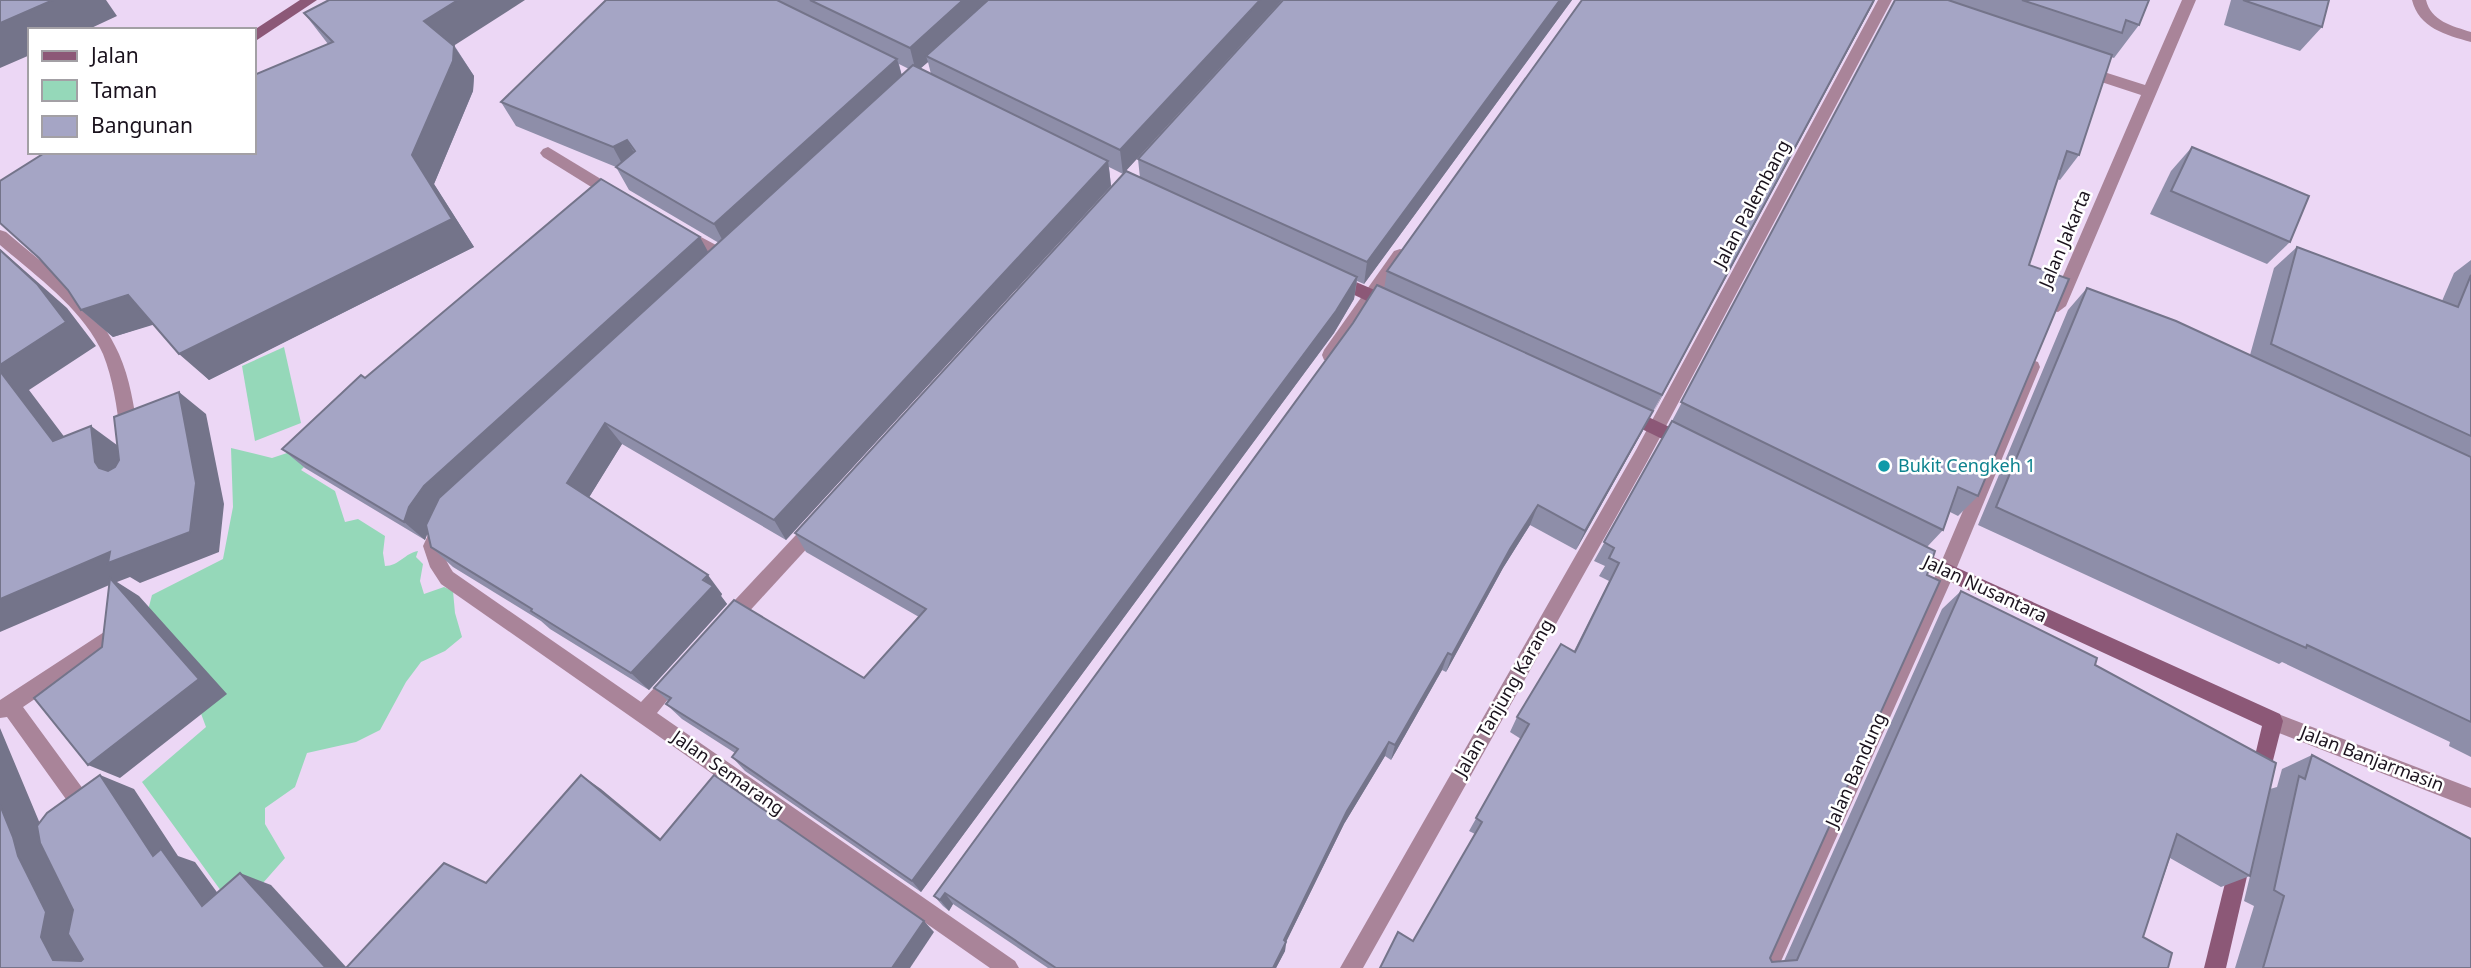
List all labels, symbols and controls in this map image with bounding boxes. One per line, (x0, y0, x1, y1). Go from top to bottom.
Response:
legend (28, 28, 256, 154)
text: Jalan (89, 41, 139, 69)
text: Taman (91, 76, 157, 104)
text: Bangunan (91, 111, 193, 139)
street label: Jalan Palembang (1706, 135, 1795, 273)
street label: Jalan Jakarta (2032, 186, 2096, 293)
place label: Bukit Cengkeh 1 (1898, 453, 2036, 477)
marker: Bukit Cengkeh 1 (1876, 458, 1892, 474)
street label: Jalan Nusantara (1918, 548, 2051, 627)
street label: Jalan Tanjung Karang (1447, 614, 1558, 783)
street label: Jalan Bandung (1818, 709, 1891, 832)
street label: Jalan Banjarmasin (2295, 719, 2448, 797)
street label: Jalan Semarang (666, 723, 789, 820)

